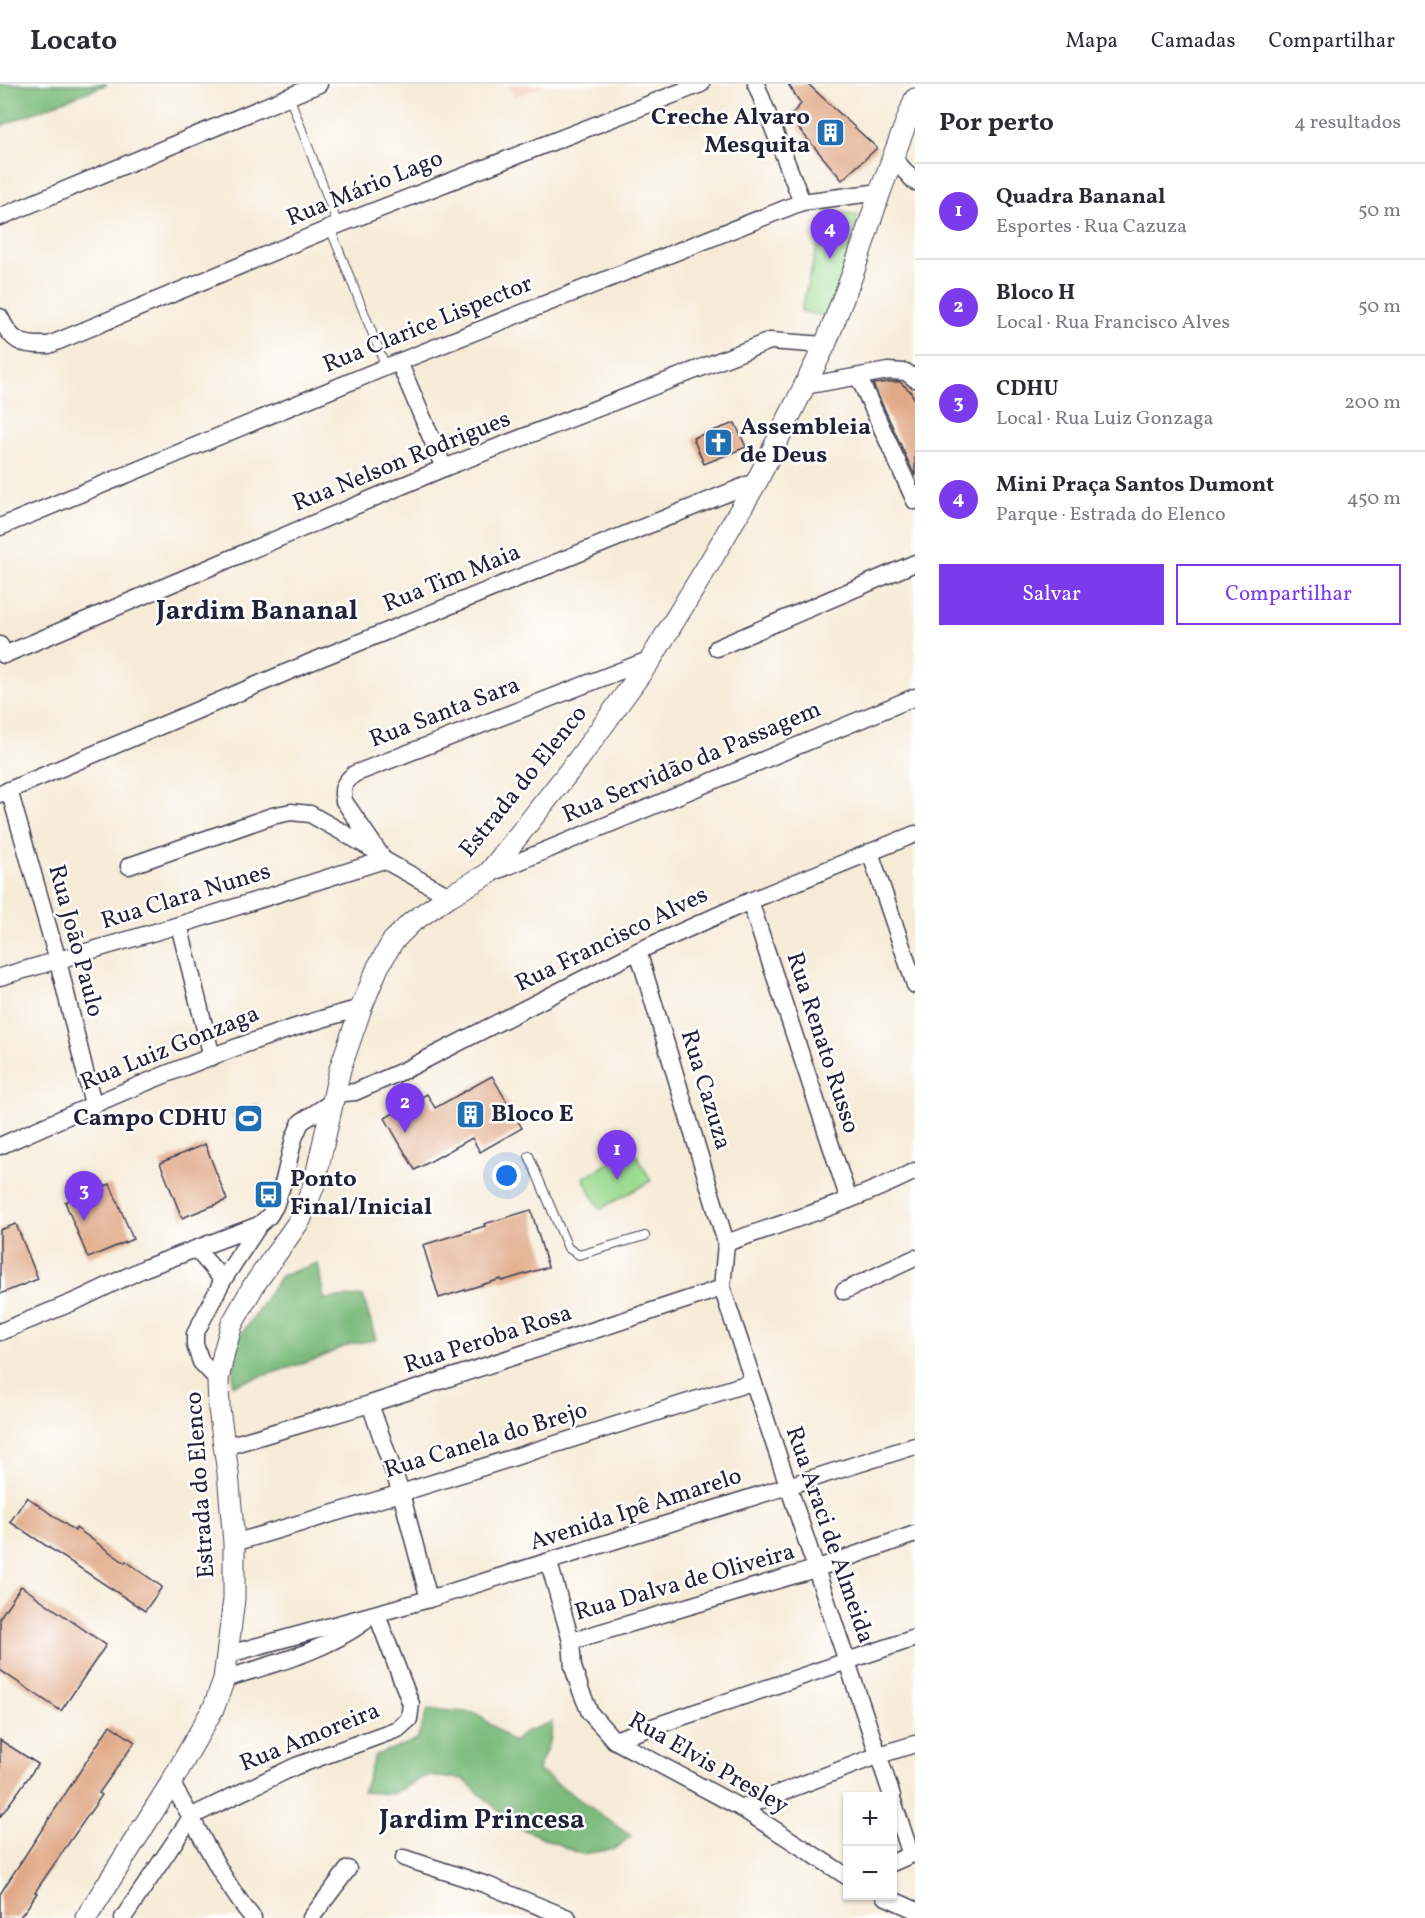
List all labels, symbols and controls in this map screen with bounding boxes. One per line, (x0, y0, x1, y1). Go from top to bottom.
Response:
text: Locato (30, 22, 117, 61)
text: Mapa (1065, 27, 1118, 56)
text: Camadas (1151, 27, 1235, 56)
text: Compartilhar (1268, 27, 1395, 56)
place label: Creche Alvaro Mesquita (651, 101, 810, 163)
text: Por perto (939, 105, 1054, 141)
text: 4 resultados (1294, 109, 1401, 137)
building icon: Creche Alvaro Mesquita (815, 116, 847, 148)
street label: Rua Mário Lago (282, 142, 448, 236)
text: Quadra Bananal (996, 182, 1165, 213)
text: 1 (954, 197, 963, 225)
text: 50 m (1358, 197, 1401, 225)
pin: 4 (810, 210, 850, 259)
text: Esportes · Rua Cazuza (996, 213, 1187, 241)
street label: Rua Clarice Lispector (318, 267, 538, 383)
text: Bloco H (996, 278, 1075, 309)
text: 2 (953, 293, 964, 321)
text: 50 m (1358, 293, 1401, 321)
text: Local · Rua Francisco Alves (996, 309, 1230, 337)
text: CDHU (996, 374, 1059, 405)
text: 3 (953, 389, 964, 417)
text: 200 m (1344, 389, 1401, 417)
street label: Rua Nelson Rodrigues (288, 403, 516, 521)
text: Local · Rua Luiz Gonzaga (996, 405, 1213, 433)
place label: Assembleia de Deus (740, 411, 871, 473)
church icon: Assembleia de Deus (703, 426, 735, 458)
text: Mini Praça Santos Dumont (996, 470, 1274, 501)
text: 4 (952, 485, 965, 513)
text: 450 m (1347, 485, 1401, 513)
text: Parque · Estrada do Elenco (996, 501, 1226, 529)
street label: Rua Tim Maia (378, 536, 526, 622)
button: Salvar (939, 564, 1164, 625)
button: Compartilhar (1176, 564, 1401, 625)
district label: Jardim Bananal (155, 593, 358, 631)
street label: Rua Santa Sara (365, 669, 525, 757)
street label: Rua Servidão da Passagem (557, 693, 827, 833)
street label: Estrada do Elenco (452, 699, 596, 865)
street label: Rua Clara Nunes (97, 855, 275, 939)
street label: Rua João Paulo (38, 861, 112, 1021)
street label: Rua Francisco Alves (510, 879, 714, 1001)
street label: Rua Renato Russo (777, 948, 867, 1138)
street label: Rua Luiz Gonzaga (75, 998, 265, 1100)
street label: Rua Cazuza (671, 1026, 739, 1154)
pin: 2 (386, 1084, 424, 1133)
place label: Bloco E (491, 1098, 574, 1132)
building icon: Bloco E (454, 1099, 486, 1131)
place label: Campo CDHU (73, 1102, 227, 1136)
sports icon: Campo CDHU (232, 1103, 264, 1135)
pin: 1 (598, 1130, 636, 1180)
your location (492, 1161, 521, 1190)
place label: Ponto Final/Inicial (290, 1163, 432, 1225)
pin: 3 (64, 1172, 104, 1221)
bus stop icon: Ponto Final/Inicial (253, 1178, 285, 1210)
street label: Rua Peroba Rosa (400, 1297, 576, 1383)
street label: Estrada do Elenco (178, 1390, 224, 1580)
street label: Rua Canela do Brejo (380, 1394, 592, 1488)
street label: Rua Araci de Almeida (776, 1422, 882, 1648)
street label: Avenida Ipê Amarelo (526, 1460, 746, 1560)
street label: Rua Dalva de Oliveira (571, 1535, 799, 1631)
street label: Rua Amoreira (235, 1694, 385, 1782)
street label: Rua Elvis Presley (621, 1704, 795, 1824)
map controls (843, 1792, 897, 1900)
button: + (843, 1792, 897, 1846)
district label: Jardim Princesa (378, 1802, 585, 1840)
button: − (843, 1846, 897, 1900)

